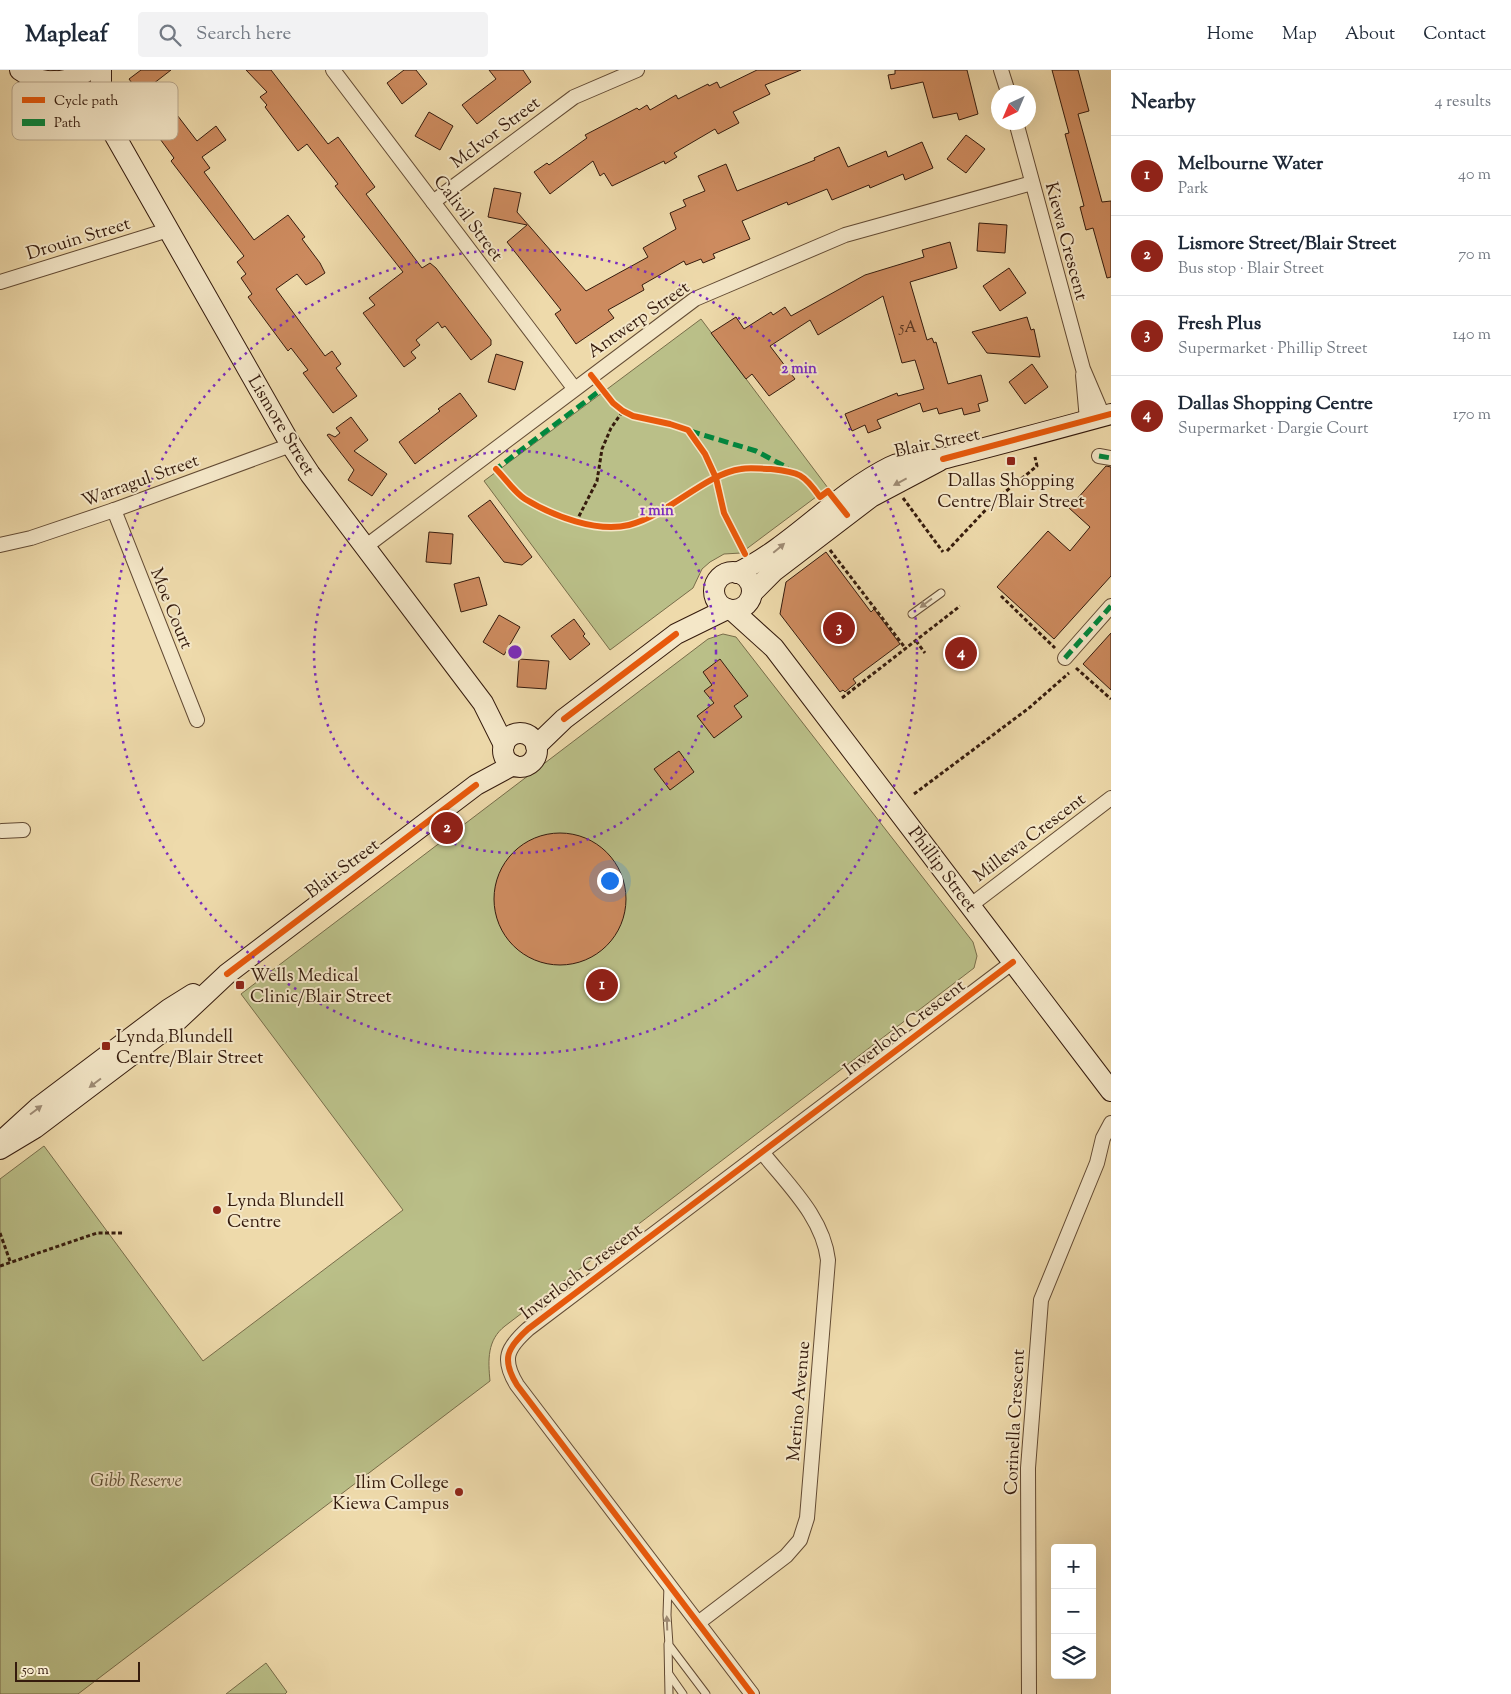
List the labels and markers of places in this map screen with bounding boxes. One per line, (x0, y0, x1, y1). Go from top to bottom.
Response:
marker: Dallas Shopping Centre/Blair Street (1005, 455, 1017, 467)
place label: Dallas Shopping Centre/Blair Street (937, 469, 1085, 516)
pin: 3 (823, 609, 855, 647)
pin: 4 (945, 634, 977, 672)
centre of rings (506, 643, 524, 661)
pin: 2 (431, 809, 463, 847)
place label: Wells Medical Clinic/Blair Street (250, 964, 392, 1011)
pin: 1 (586, 966, 618, 1004)
marker: Wells Medical Clinic/Blair Street (234, 979, 246, 991)
place label: Lynda Blundell Centre/Blair Street (116, 1025, 263, 1072)
marker: Lynda Blundell Centre/Blair Street (100, 1040, 112, 1052)
place label: Lynda Blundell Centre (227, 1189, 344, 1236)
marker: Lynda Blundell Centre (211, 1204, 223, 1216)
place label: Ilim College Kiewa Campus (333, 1471, 449, 1518)
marker: Ilim College Kiewa Campus (453, 1486, 465, 1498)

